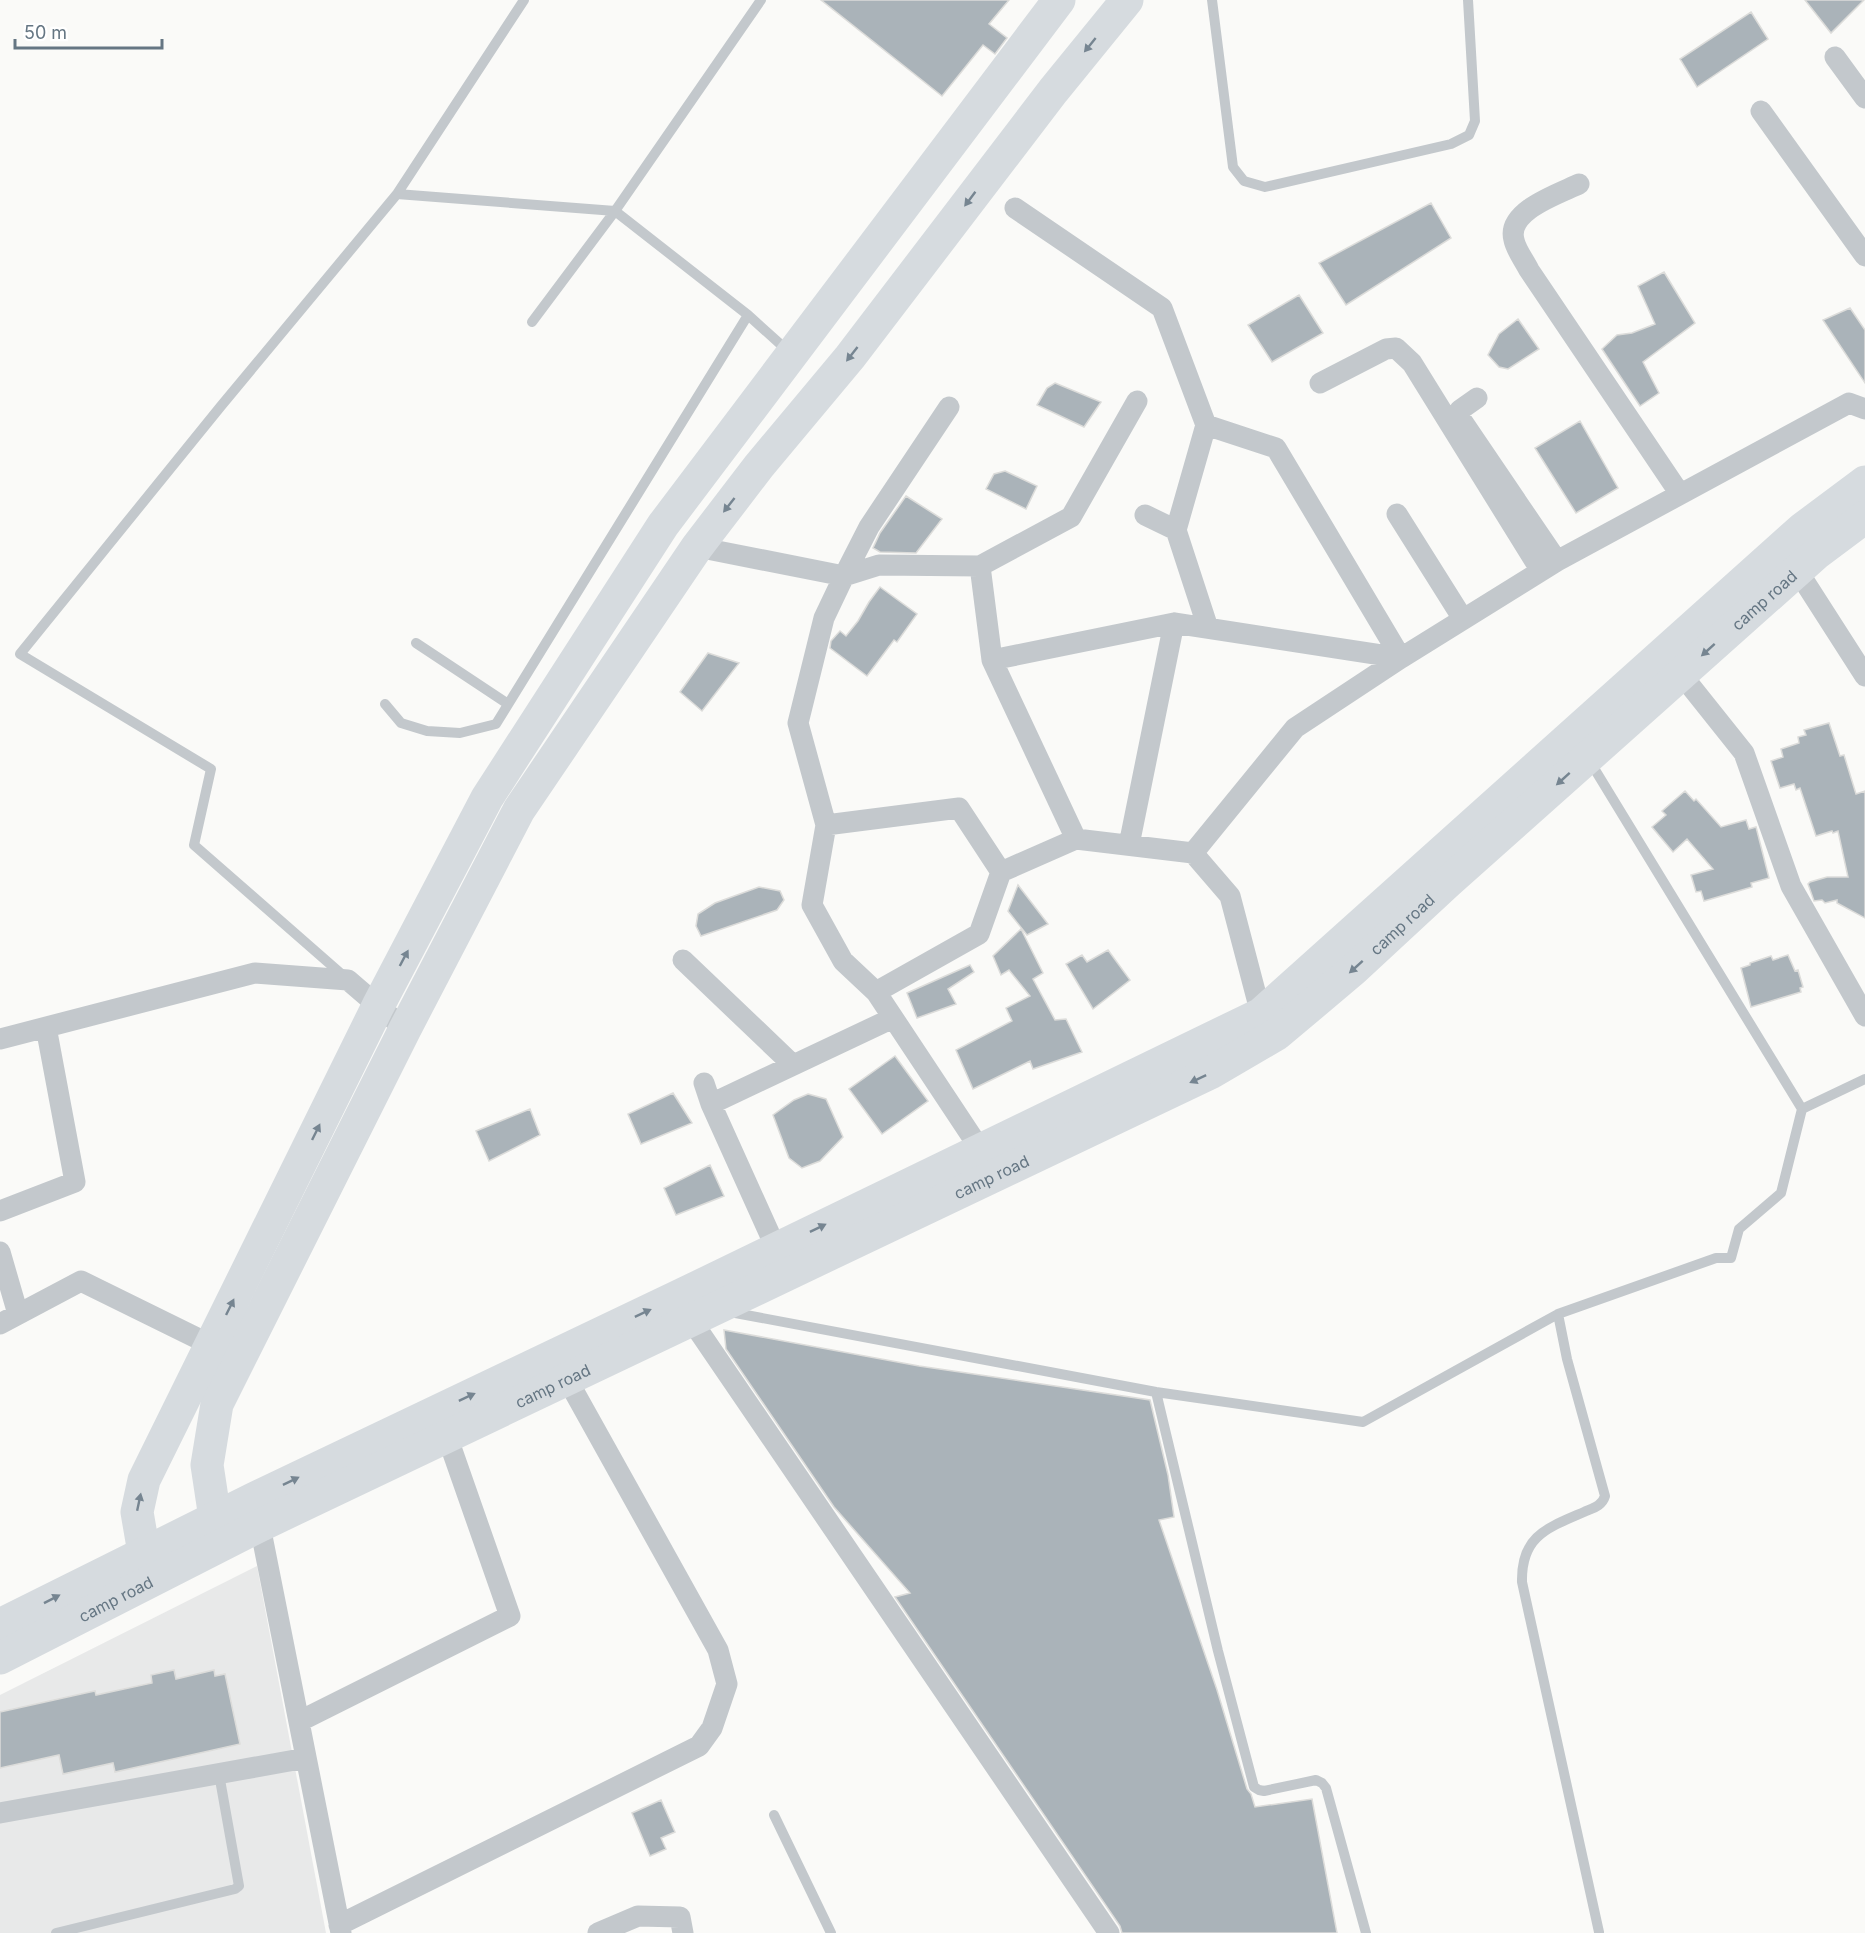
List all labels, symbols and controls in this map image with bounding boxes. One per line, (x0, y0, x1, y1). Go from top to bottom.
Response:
scale bar (15, 12, 162, 50)
text: 50 m (24, 22, 67, 43)
one-way arrow (1084, 37, 1097, 53)
one-way arrow (964, 191, 977, 207)
one-way arrow (846, 346, 859, 362)
one-way arrow (722, 497, 735, 513)
street label: camp road (1727, 566, 1801, 635)
one-way arrow (1701, 643, 1716, 656)
one-way arrow (1556, 772, 1571, 785)
street label: camp road (1366, 890, 1439, 959)
one-way arrow (399, 949, 409, 966)
one-way arrow (1349, 960, 1364, 973)
one-way arrow (1189, 1075, 1206, 1084)
one-way arrow (311, 1123, 321, 1141)
street label: camp road (951, 1151, 1032, 1203)
one-way arrow (809, 1223, 826, 1232)
one-way arrow (225, 1298, 235, 1315)
one-way arrow (634, 1309, 651, 1318)
street label: camp road (512, 1360, 593, 1412)
one-way arrow (458, 1393, 475, 1402)
one-way arrow (282, 1477, 299, 1486)
one-way arrow (135, 1492, 144, 1511)
street label: camp road (75, 1572, 156, 1626)
one-way arrow (44, 1594, 61, 1604)

